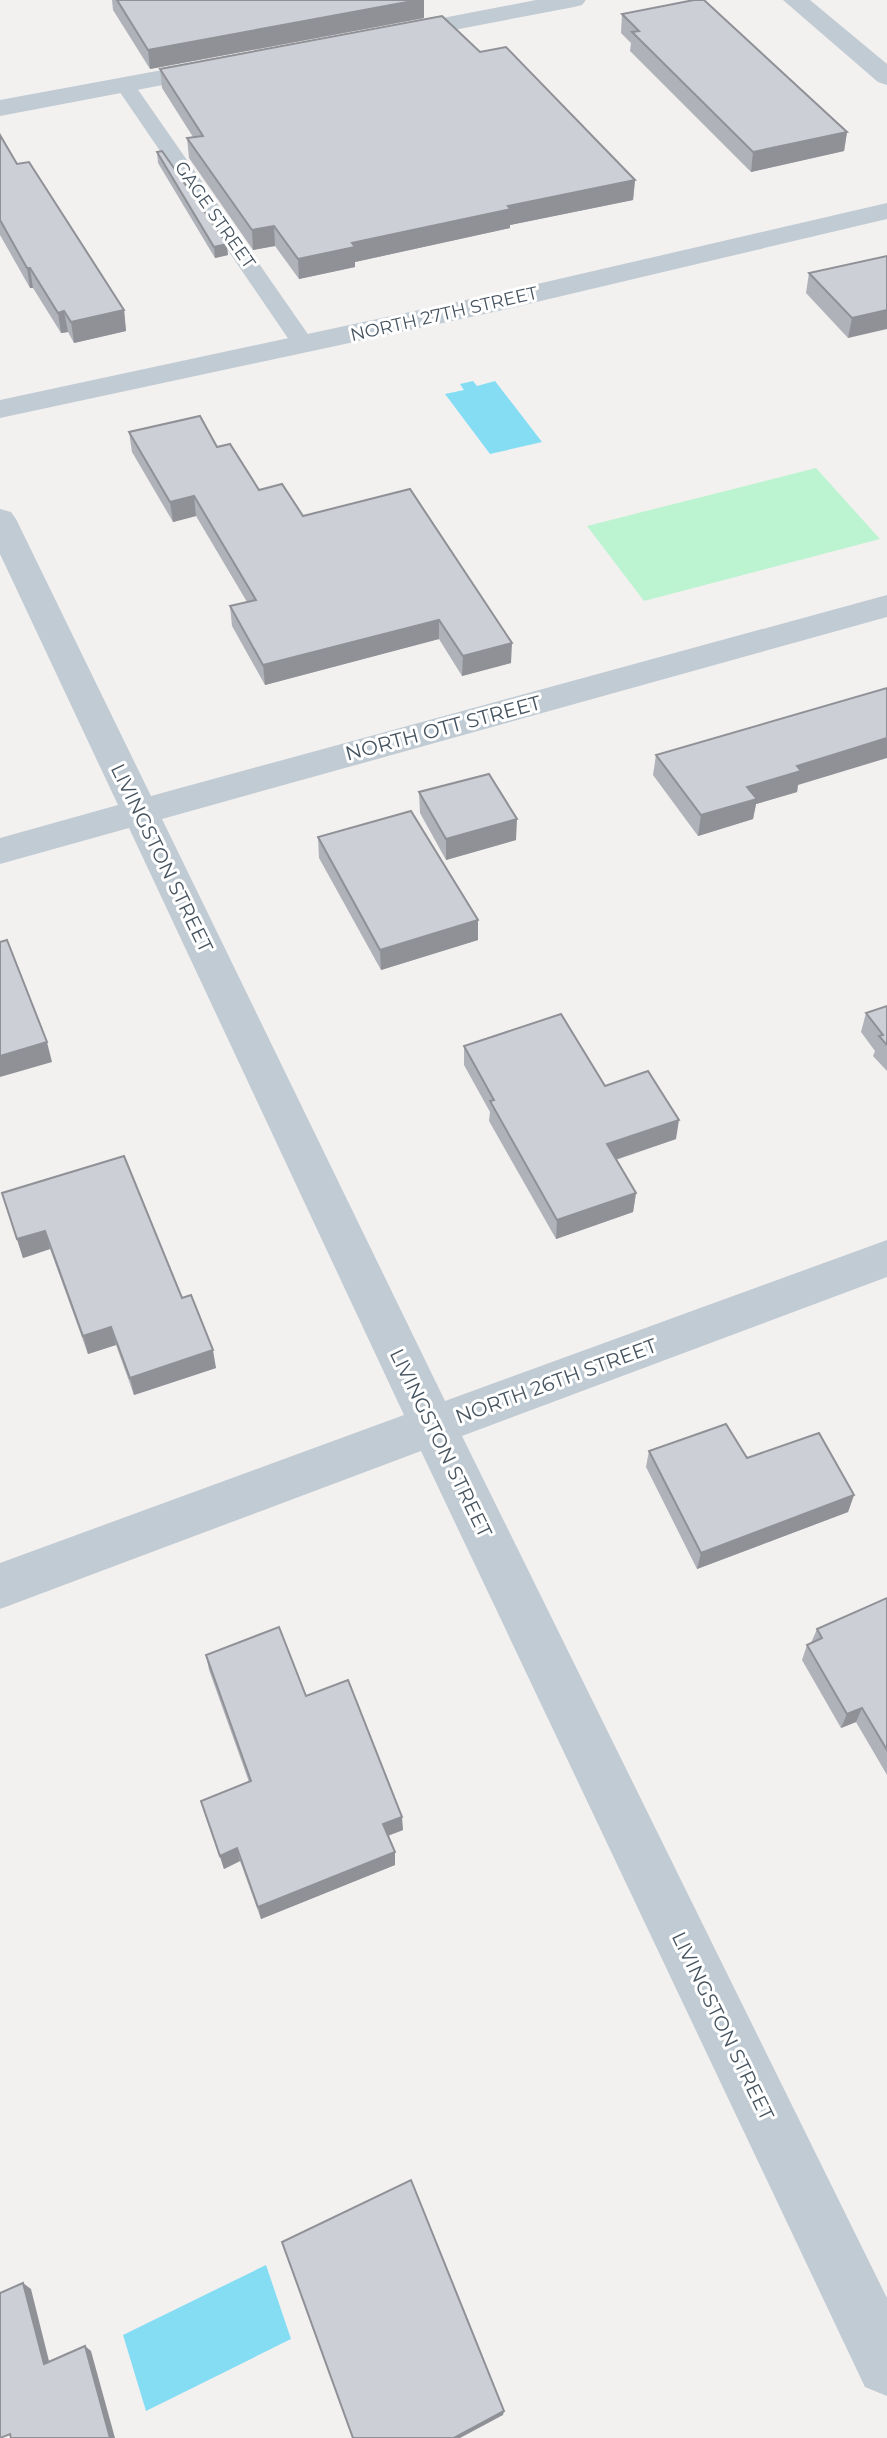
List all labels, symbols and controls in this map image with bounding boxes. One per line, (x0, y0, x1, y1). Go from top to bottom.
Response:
street label: GAGE STREET (170, 157, 261, 273)
street label: NORTH 27TH STREET (348, 282, 540, 346)
street label: NORTH OTT STREET (343, 690, 544, 766)
street label: LIVINGSTON STREET (106, 760, 218, 957)
street label: NORTH 26TH STREET (452, 1333, 661, 1429)
street label: LIVINGSTON STREET (385, 1345, 497, 1542)
street label: LIVINGSTON STREET (667, 1928, 779, 2125)

